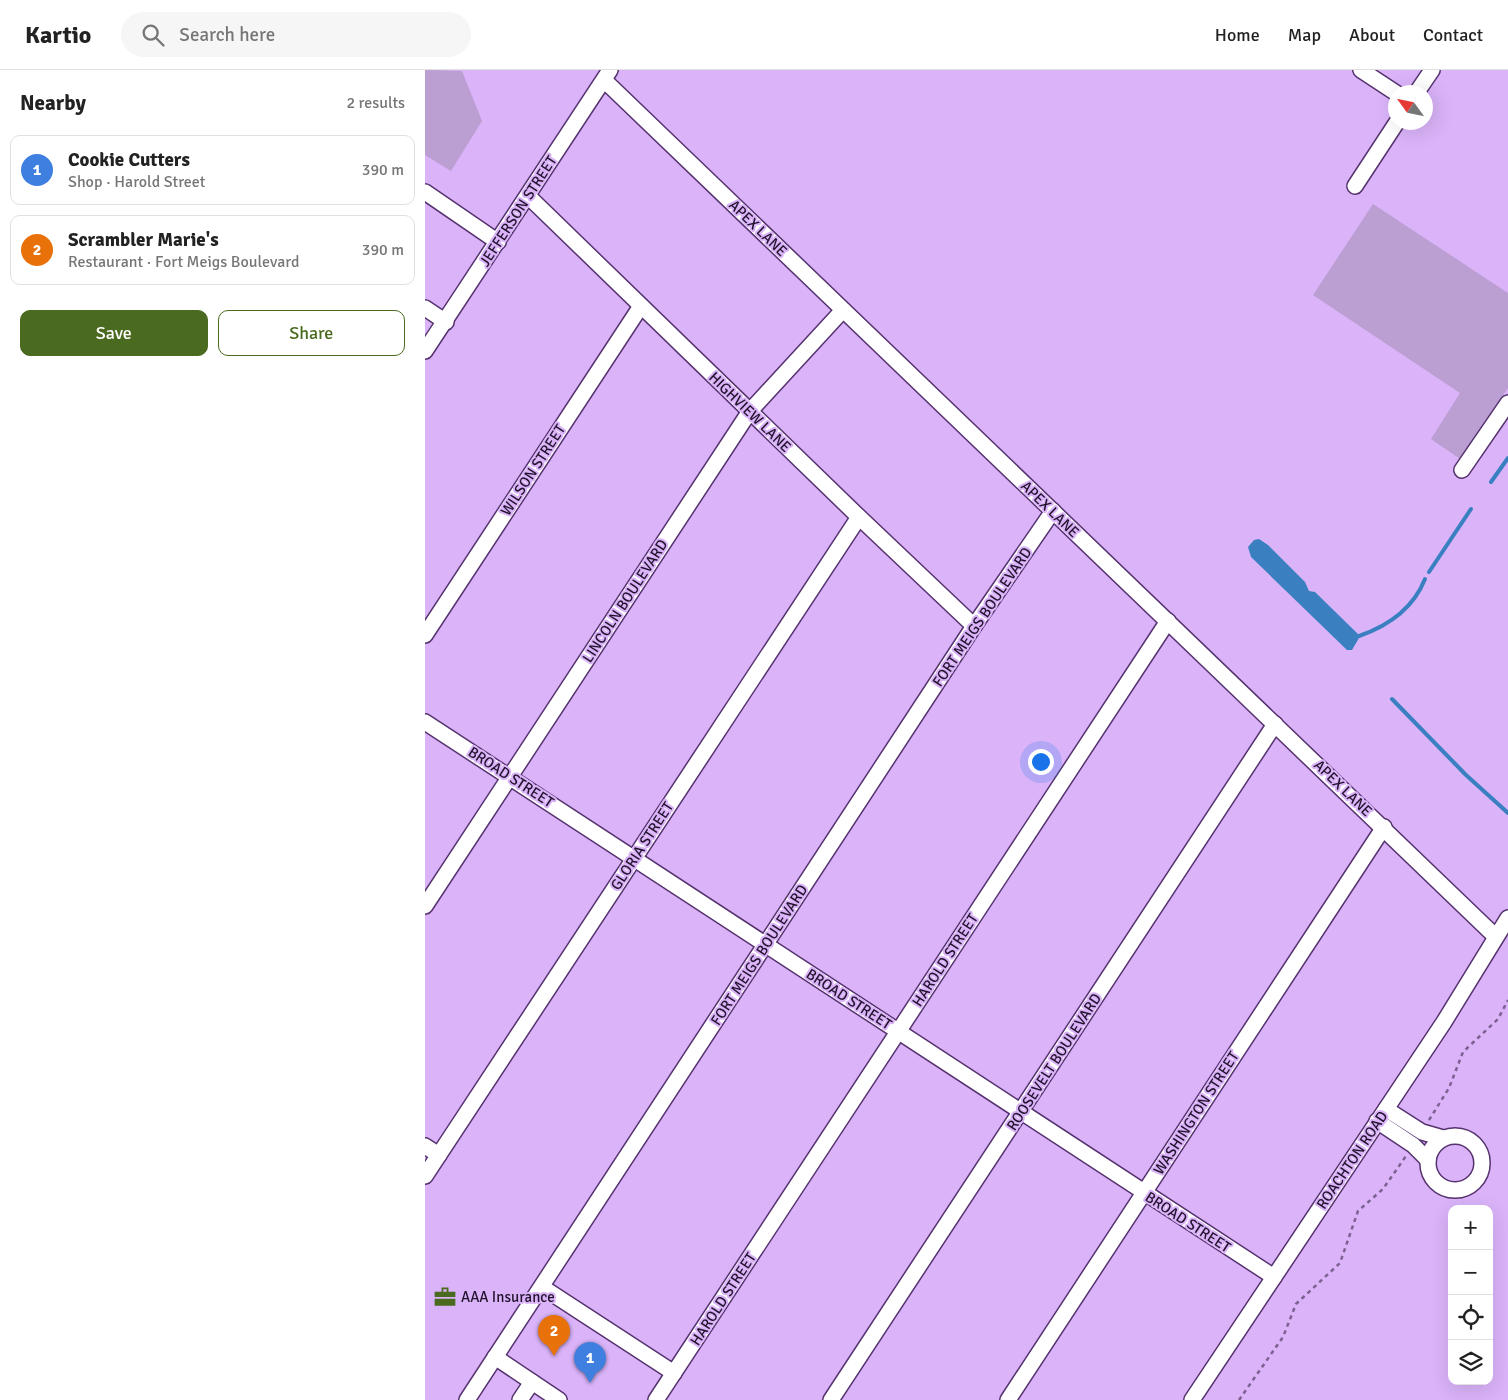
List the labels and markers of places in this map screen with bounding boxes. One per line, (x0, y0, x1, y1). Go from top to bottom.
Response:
office icon: AAA Insurance (432, 1284, 458, 1310)
place label: AAA Insurance (461, 1288, 555, 1306)
pin: 2 (538, 1315, 570, 1356)
pin: 1 (574, 1342, 606, 1383)

